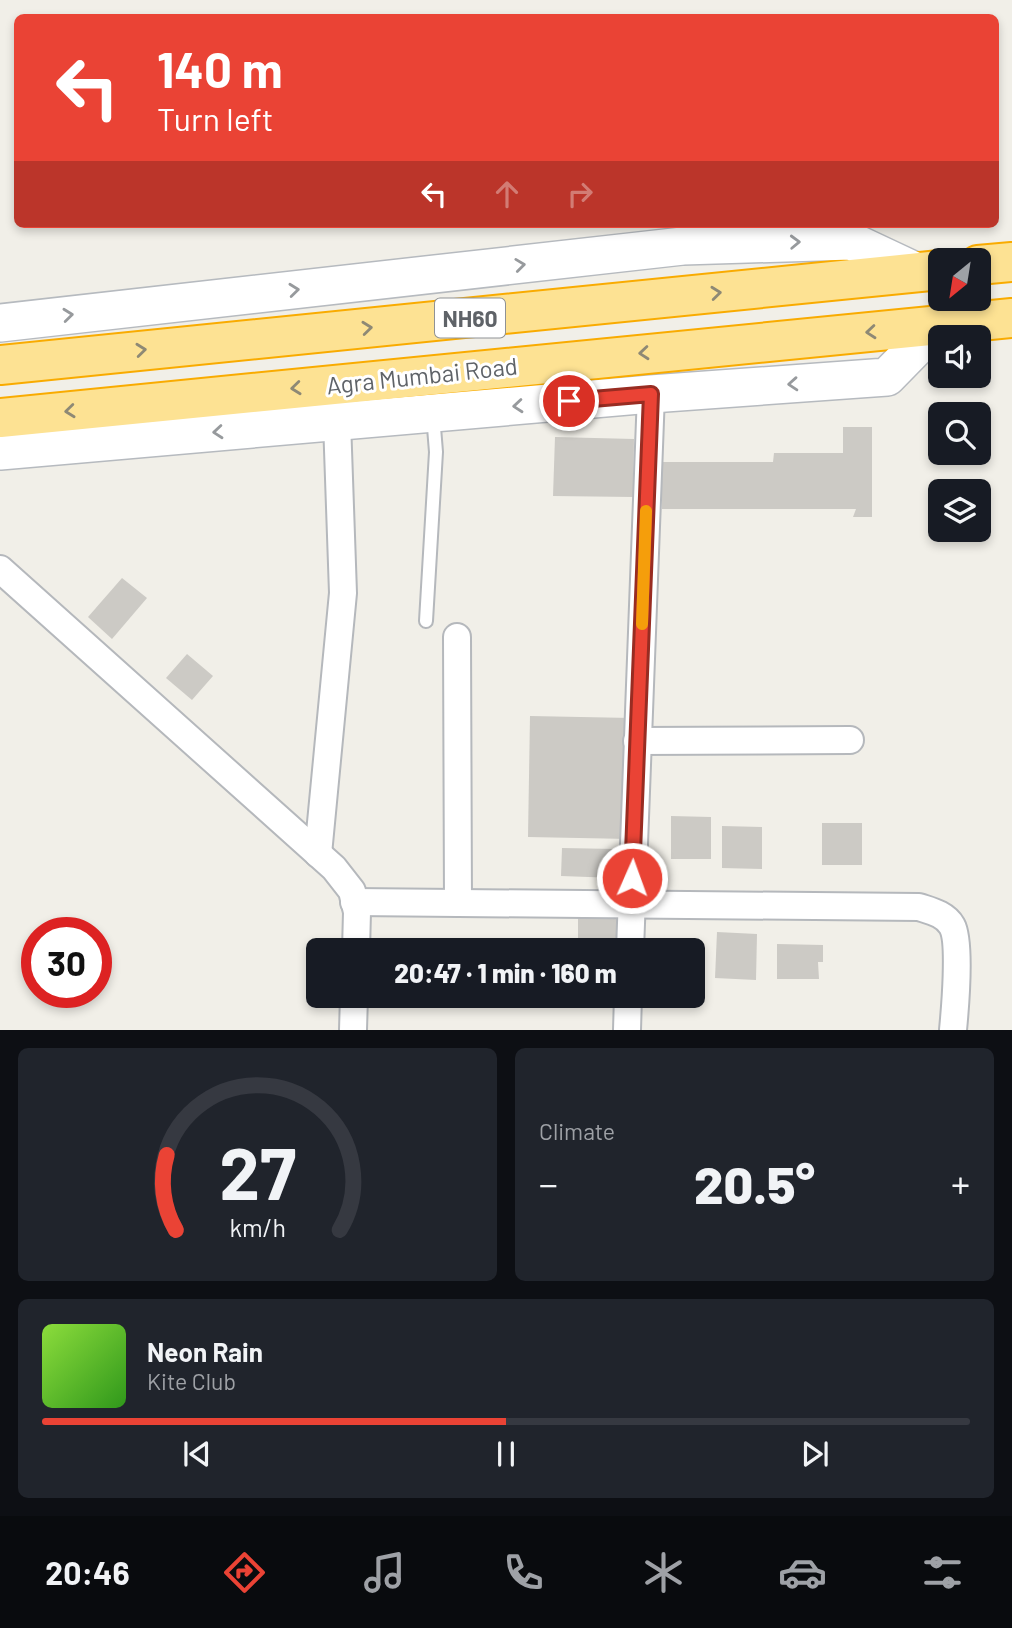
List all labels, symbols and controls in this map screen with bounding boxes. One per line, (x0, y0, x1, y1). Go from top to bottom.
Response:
text: 140 m (157, 39, 283, 98)
icon: left (42, 42, 133, 133)
text: Turn left (157, 99, 274, 137)
icon: left (415, 175, 453, 213)
icon: ahead (488, 175, 526, 213)
icon: right (561, 175, 599, 213)
one-way arrow (790, 235, 801, 250)
north arrow (928, 248, 990, 312)
map controls (928, 248, 991, 542)
one-way arrow (514, 257, 526, 272)
one-way arrow (288, 283, 300, 298)
one-way arrow (710, 286, 721, 301)
road number: NH60 (435, 298, 505, 338)
one-way arrow (62, 308, 74, 323)
one-way arrow (362, 321, 373, 336)
one-way arrow (865, 324, 876, 339)
button: sound (928, 325, 991, 388)
one-way arrow (135, 343, 147, 358)
one-way arrow (639, 345, 650, 360)
street label: Agra Mumbai Road (325, 351, 519, 399)
pin (539, 371, 599, 431)
one-way arrow (788, 376, 799, 391)
one-way arrow (290, 380, 301, 395)
icon: arrive (550, 382, 588, 420)
one-way arrow (512, 398, 523, 413)
button: search (928, 402, 991, 465)
one-way arrow (64, 403, 75, 418)
one-way arrow (212, 424, 223, 439)
button: layers (928, 479, 991, 542)
position arrow (595, 841, 669, 915)
speed limit sign: 30 (21, 917, 112, 1008)
text: 20:47 · 1 min · 160 m (394, 957, 617, 988)
text: Climate (539, 1117, 615, 1145)
text: 27 (219, 1128, 296, 1216)
text: 20.5° (694, 1152, 815, 1214)
text: − (539, 1160, 558, 1206)
text: + (951, 1160, 970, 1206)
text: km/h (229, 1212, 286, 1242)
text: Neon Rain (147, 1336, 263, 1367)
text: Kite Club (147, 1367, 236, 1395)
icon: previous (178, 1435, 216, 1473)
icon: pause (487, 1435, 525, 1473)
icon: next (796, 1435, 834, 1473)
icon: directions (220, 1548, 269, 1597)
icon: music (360, 1548, 409, 1597)
icon: phone (499, 1548, 548, 1597)
icon: climate (639, 1548, 688, 1597)
icon: car (778, 1548, 827, 1597)
icon: filters (918, 1548, 967, 1597)
text: 20:46 (45, 1553, 130, 1591)

